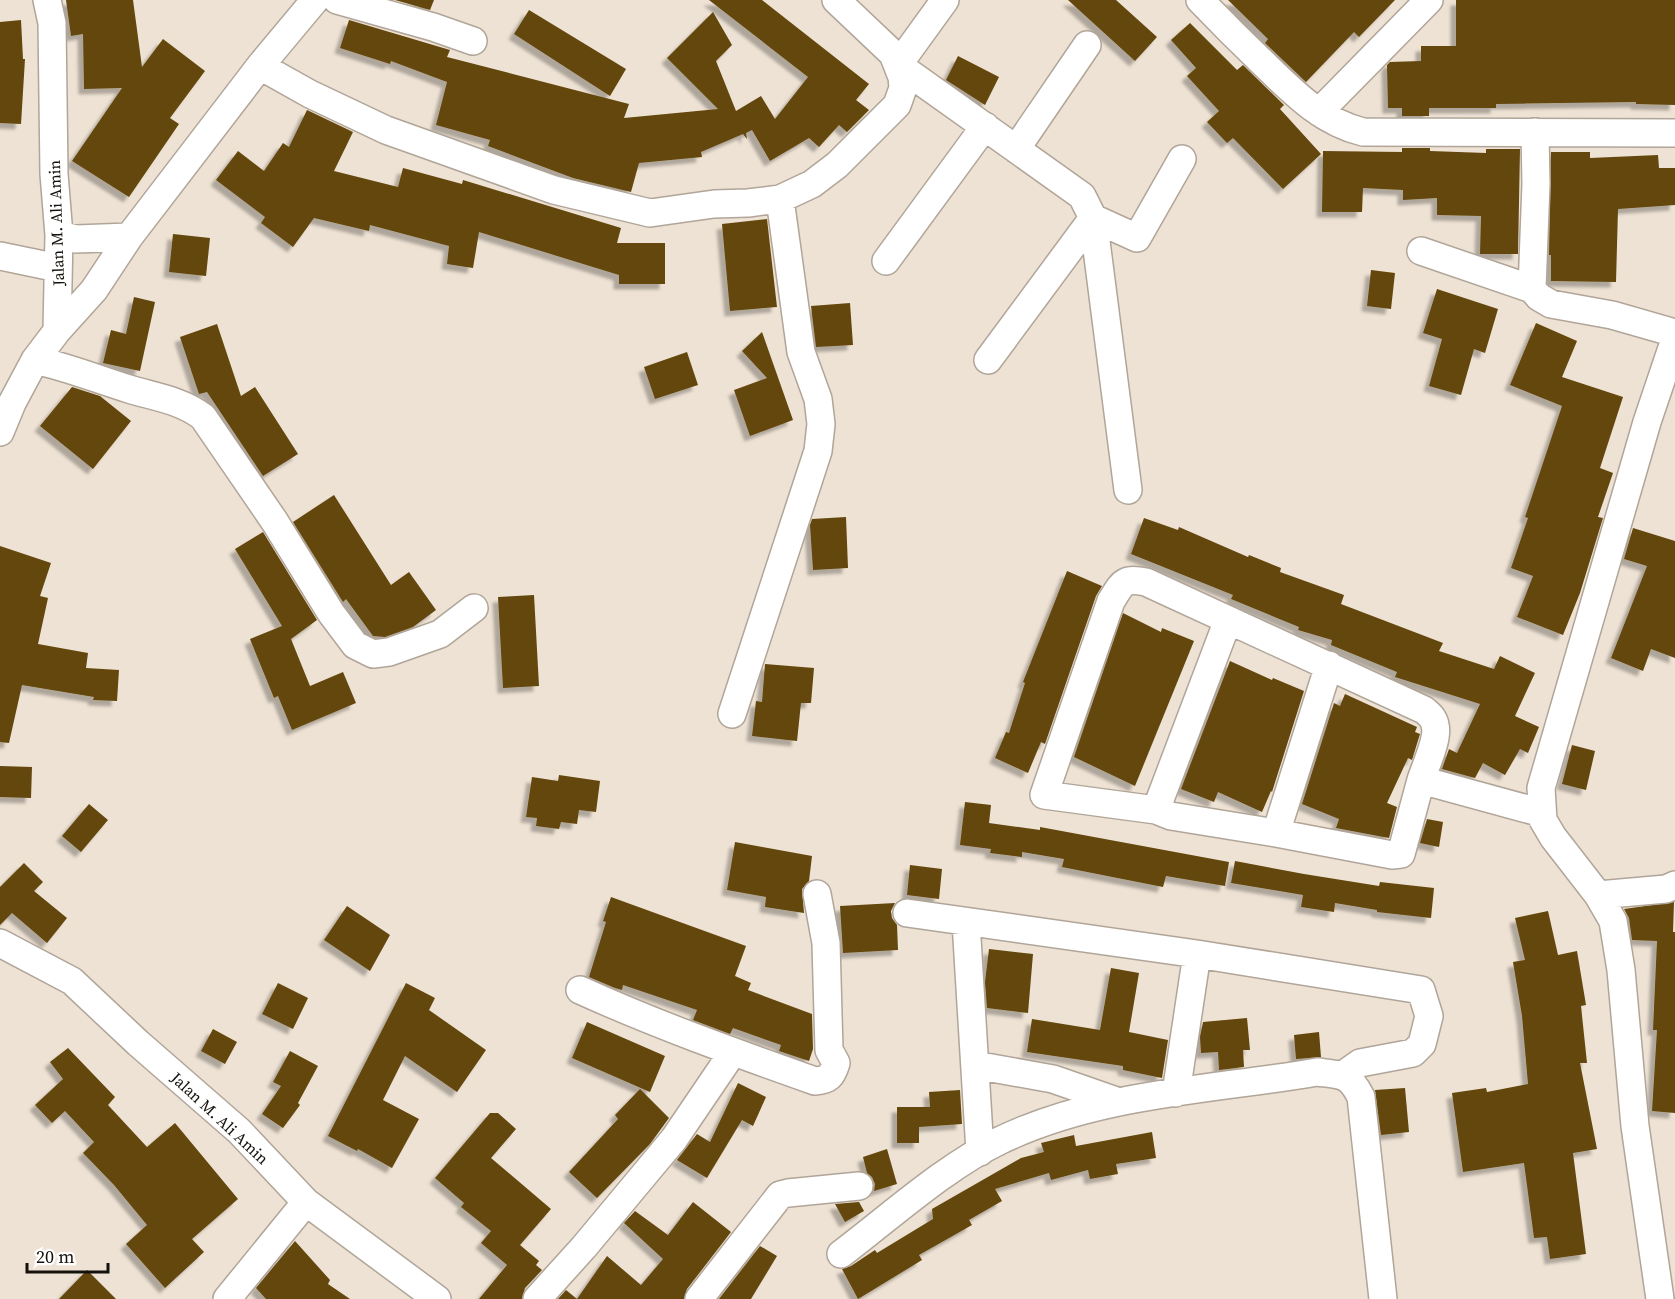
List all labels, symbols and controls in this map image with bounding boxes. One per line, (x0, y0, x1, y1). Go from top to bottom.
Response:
street label: Jalan M. Ali Amin (43, 159, 69, 287)
street label: Jalan M. Ali Amin (166, 1066, 274, 1169)
scale bar (27, 1236, 108, 1274)
text: 20 m (36, 1244, 74, 1269)

